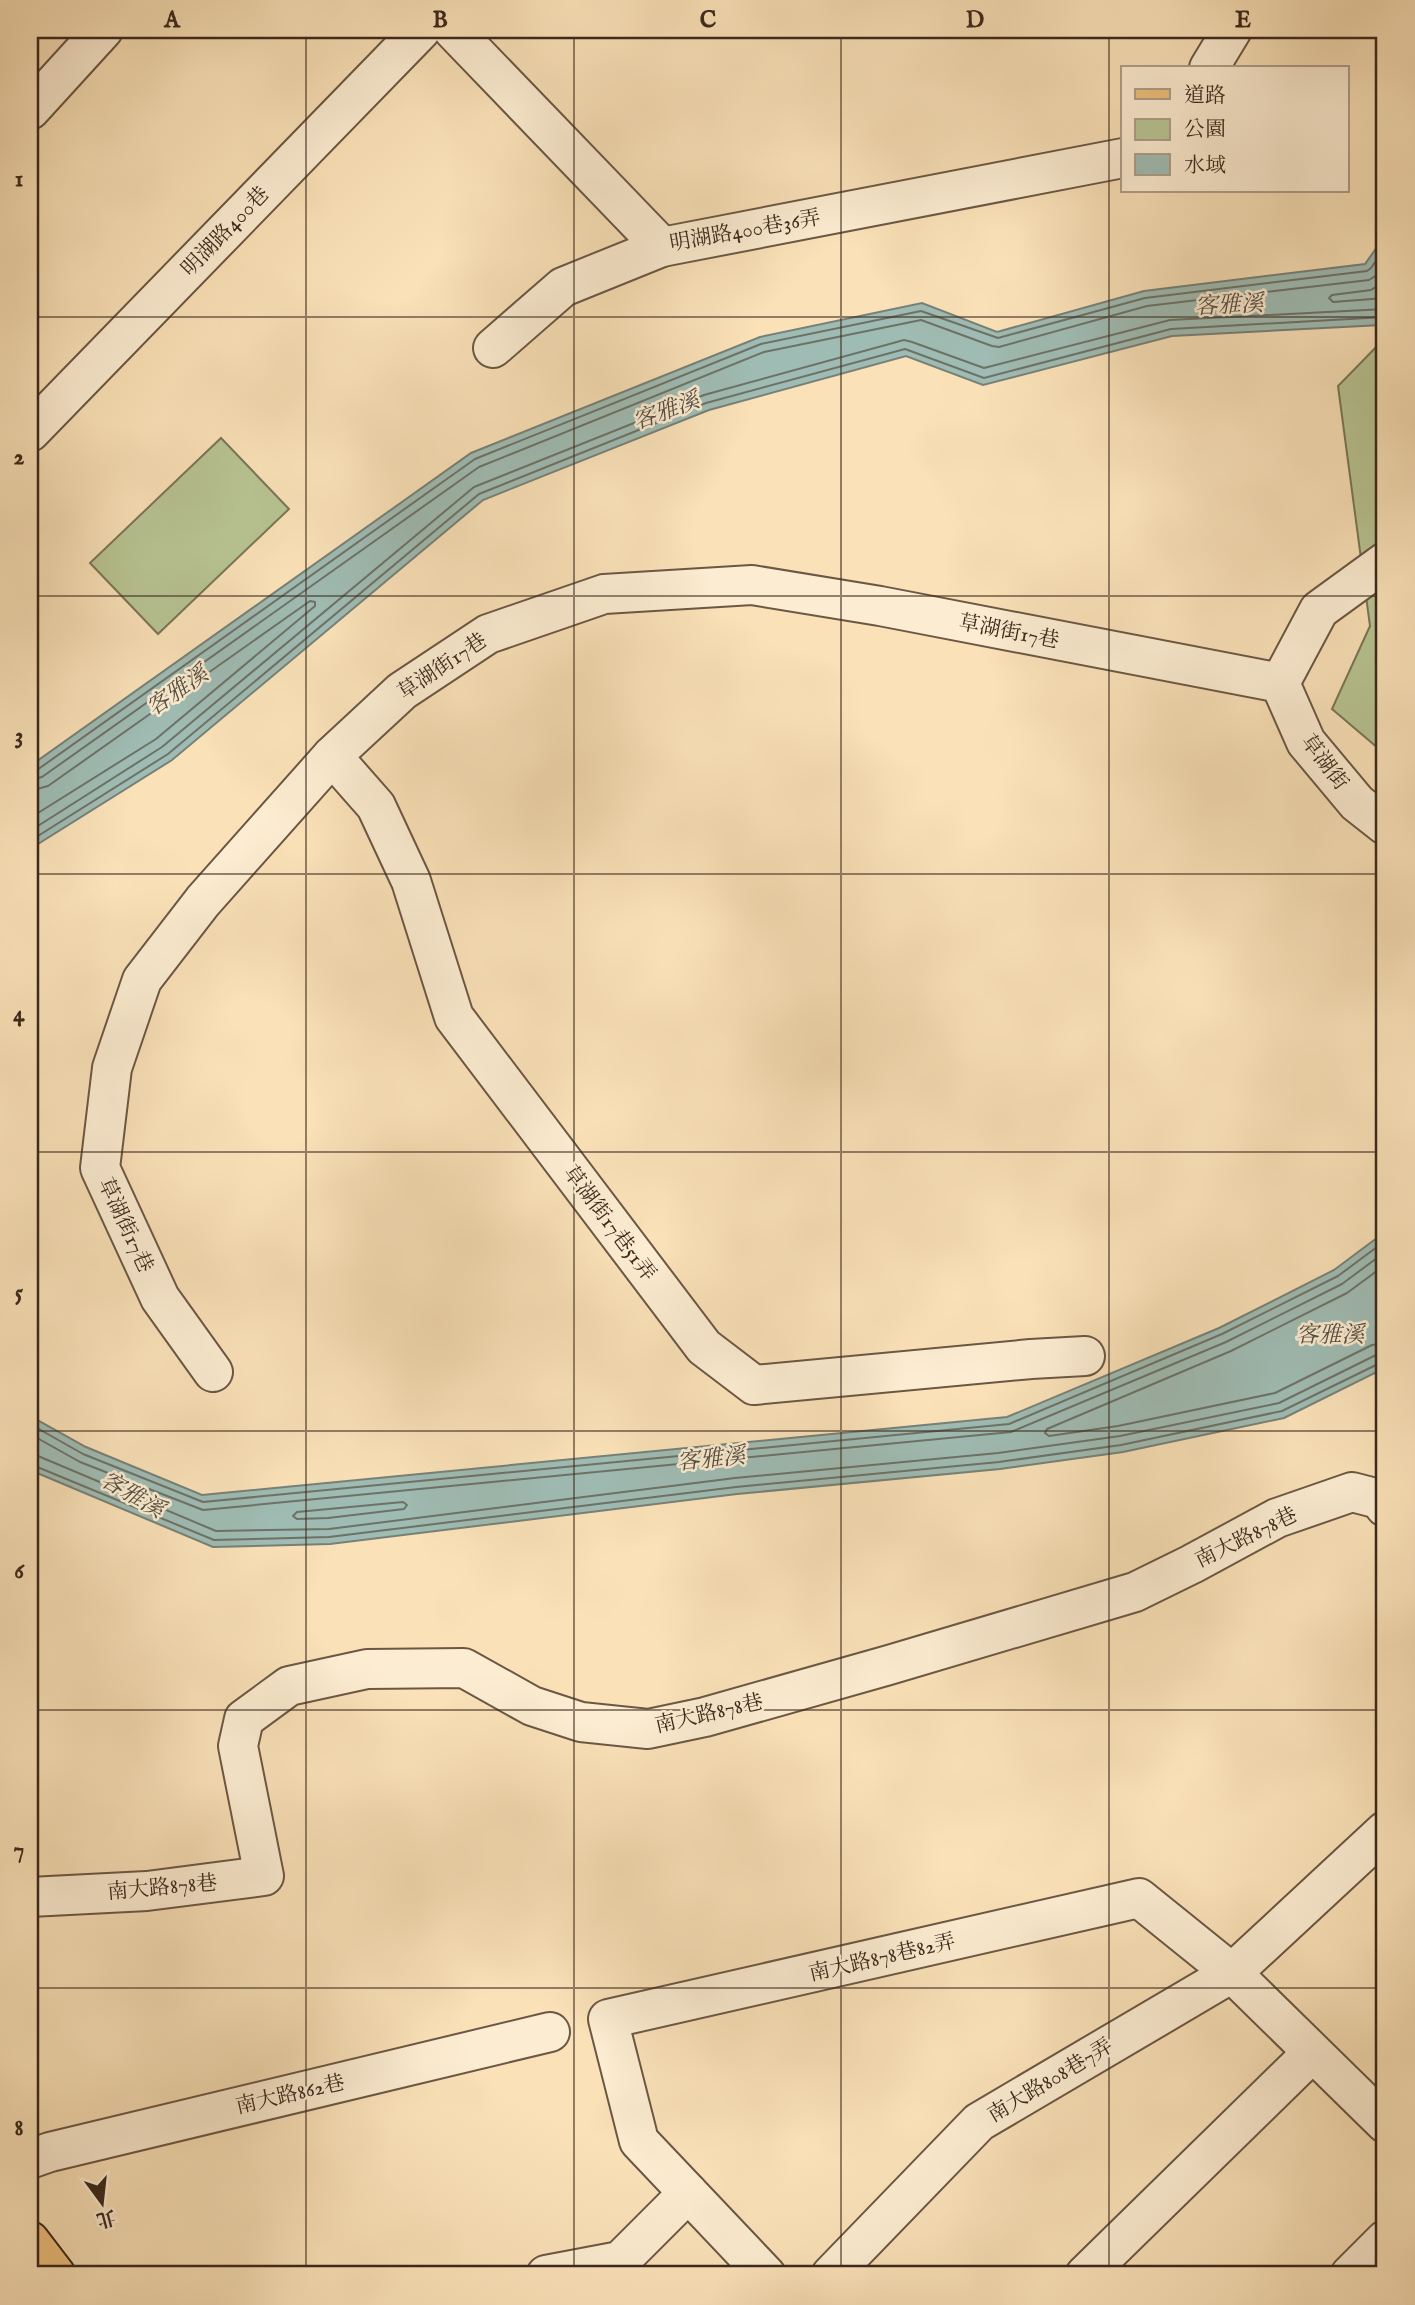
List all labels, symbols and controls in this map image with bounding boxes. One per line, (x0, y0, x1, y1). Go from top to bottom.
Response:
text: A (163, 6, 181, 35)
text: B (432, 6, 448, 35)
text: C (700, 6, 717, 35)
text: D (966, 6, 984, 35)
text: E (1235, 6, 1251, 35)
legend (1121, 66, 1348, 192)
text: 道路 (1184, 83, 1226, 110)
text: 公園 (1184, 117, 1226, 144)
text: 水域 (1184, 153, 1226, 180)
text: 1 (15, 165, 23, 194)
street label: 明湖路400巷 (176, 181, 276, 283)
street label: 明湖路400巷36弄 (668, 205, 823, 258)
water label: 客雅溪 (1194, 289, 1267, 322)
water label: 客雅溪 (629, 385, 707, 437)
text: 2 (14, 443, 25, 472)
street label: 草湖街17巷 (956, 610, 1061, 655)
street label: 草湖街17巷 (393, 628, 493, 707)
water label: 客雅溪 (141, 658, 217, 723)
text: 3 (15, 722, 23, 751)
street label: 草湖街 (1294, 730, 1354, 796)
text: 4 (13, 1000, 25, 1029)
street label: 草湖街17巷51弄 (556, 1161, 661, 1287)
street label: 草湖街17巷 (91, 1174, 158, 1277)
text: 5 (15, 1279, 24, 1308)
water label: 客雅溪 (1296, 1321, 1368, 1350)
water label: 客雅溪 (675, 1441, 750, 1478)
water label: 客雅溪 (95, 1465, 172, 1527)
street label: 南大路878巷 (1191, 1502, 1302, 1575)
text: 6 (14, 1557, 25, 1586)
street label: 南大路878巷 (653, 1689, 766, 1740)
text: 7 (14, 1836, 24, 1865)
street label: 南大路878巷 (106, 1870, 218, 1907)
street label: 南大路878巷82弄 (807, 1929, 958, 1988)
street label: 南大路808巷7弄 (983, 2033, 1118, 2129)
street label: 南大路862巷 (233, 2070, 347, 2121)
text: 8 (14, 2114, 24, 2143)
north arrow (66, 2168, 136, 2238)
text: 北 (94, 2203, 118, 2232)

